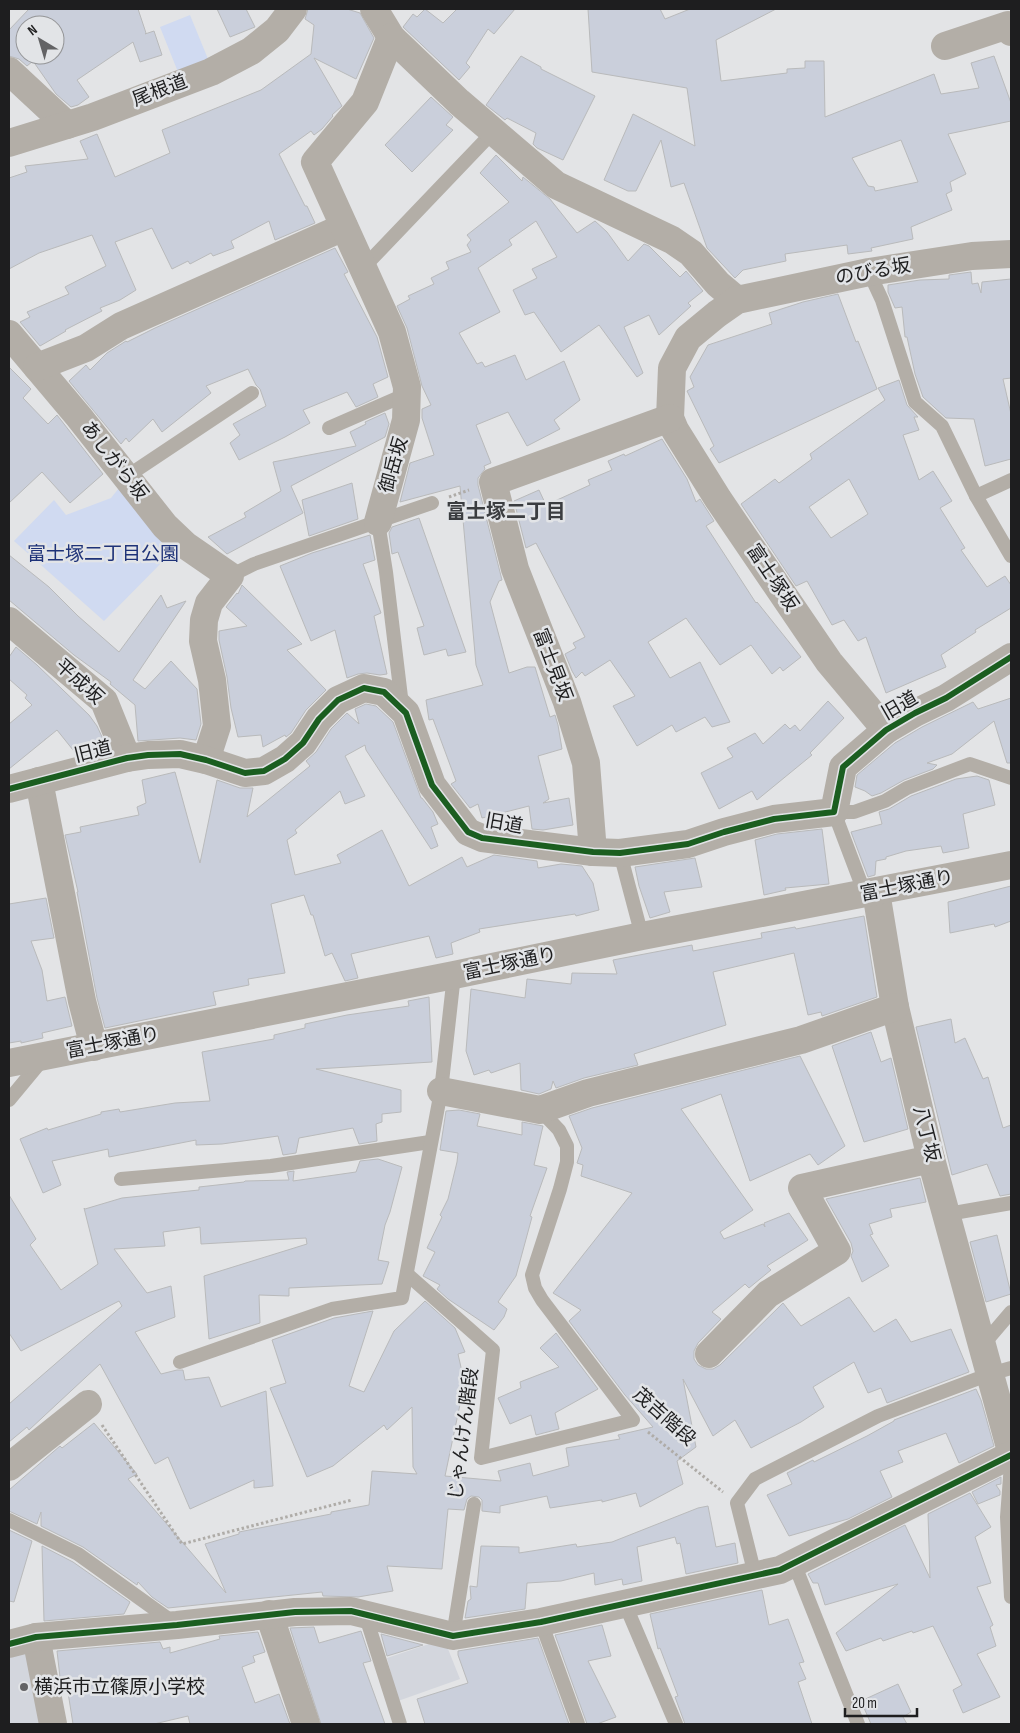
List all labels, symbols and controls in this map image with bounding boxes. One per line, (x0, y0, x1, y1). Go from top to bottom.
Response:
north arrow (15, 15, 65, 65)
text: N (24, 21, 40, 39)
street label: 尾根道 (129, 70, 191, 112)
street label: のびる坂 (834, 254, 912, 290)
street label: あしがら坂 (76, 416, 152, 506)
street label: 御岳坂 (375, 434, 413, 496)
district label: 富士塚二丁目 (446, 500, 566, 524)
street label: 富士塚坂 (741, 540, 803, 616)
park label: 富士塚二丁目公園 (27, 543, 179, 566)
street label: 富士見坂 (528, 625, 576, 705)
street label: 平成坂 (50, 654, 108, 710)
street label: 旧道 (878, 687, 922, 725)
street label: 旧道 (72, 736, 114, 768)
street label: 旧道 (483, 809, 525, 839)
street label: 富士塚通り (858, 866, 956, 906)
street label: 富士塚通り (461, 943, 559, 985)
street label: 富士塚通り (64, 1023, 162, 1063)
street label: 八丁坂 (908, 1104, 944, 1164)
street label: じゃんけん階段 (444, 1367, 484, 1501)
street label: 茂吉階段 (628, 1383, 700, 1451)
place label: 横浜市立篠原小学校 (34, 1676, 205, 1699)
marker: 横浜市立篠原小学校 (18, 1681, 30, 1693)
scale bar (845, 1686, 918, 1718)
text: 20 m (852, 1694, 877, 1713)

